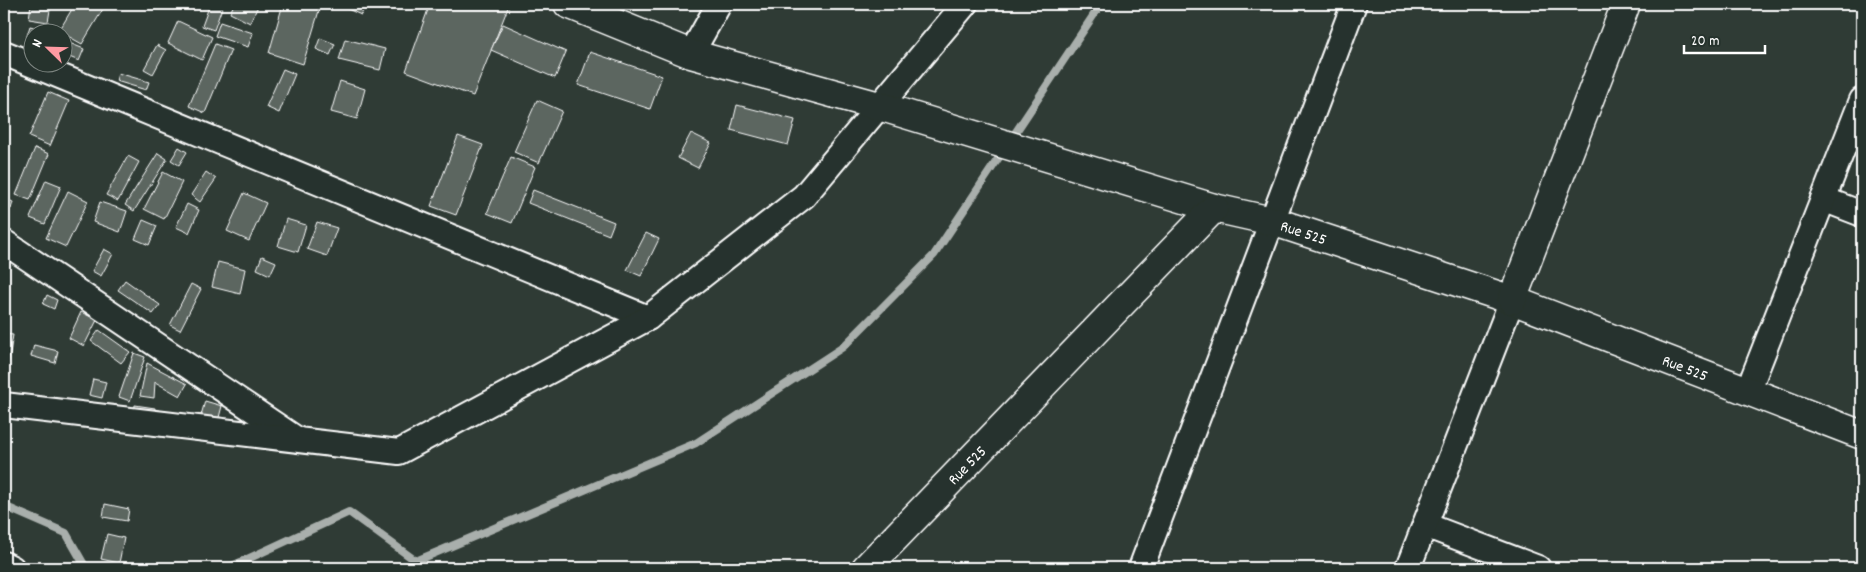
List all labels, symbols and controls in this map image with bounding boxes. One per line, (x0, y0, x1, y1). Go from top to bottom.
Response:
north arrow (22, 22, 72, 72)
scale bar (1684, 22, 1765, 54)
text: 20 m (1691, 31, 1719, 53)
text: N (27, 37, 48, 51)
street label: Rue 525 (1277, 216, 1329, 252)
street label: Rue 525 (1658, 350, 1711, 388)
street label: Rue 525 (943, 441, 993, 491)

